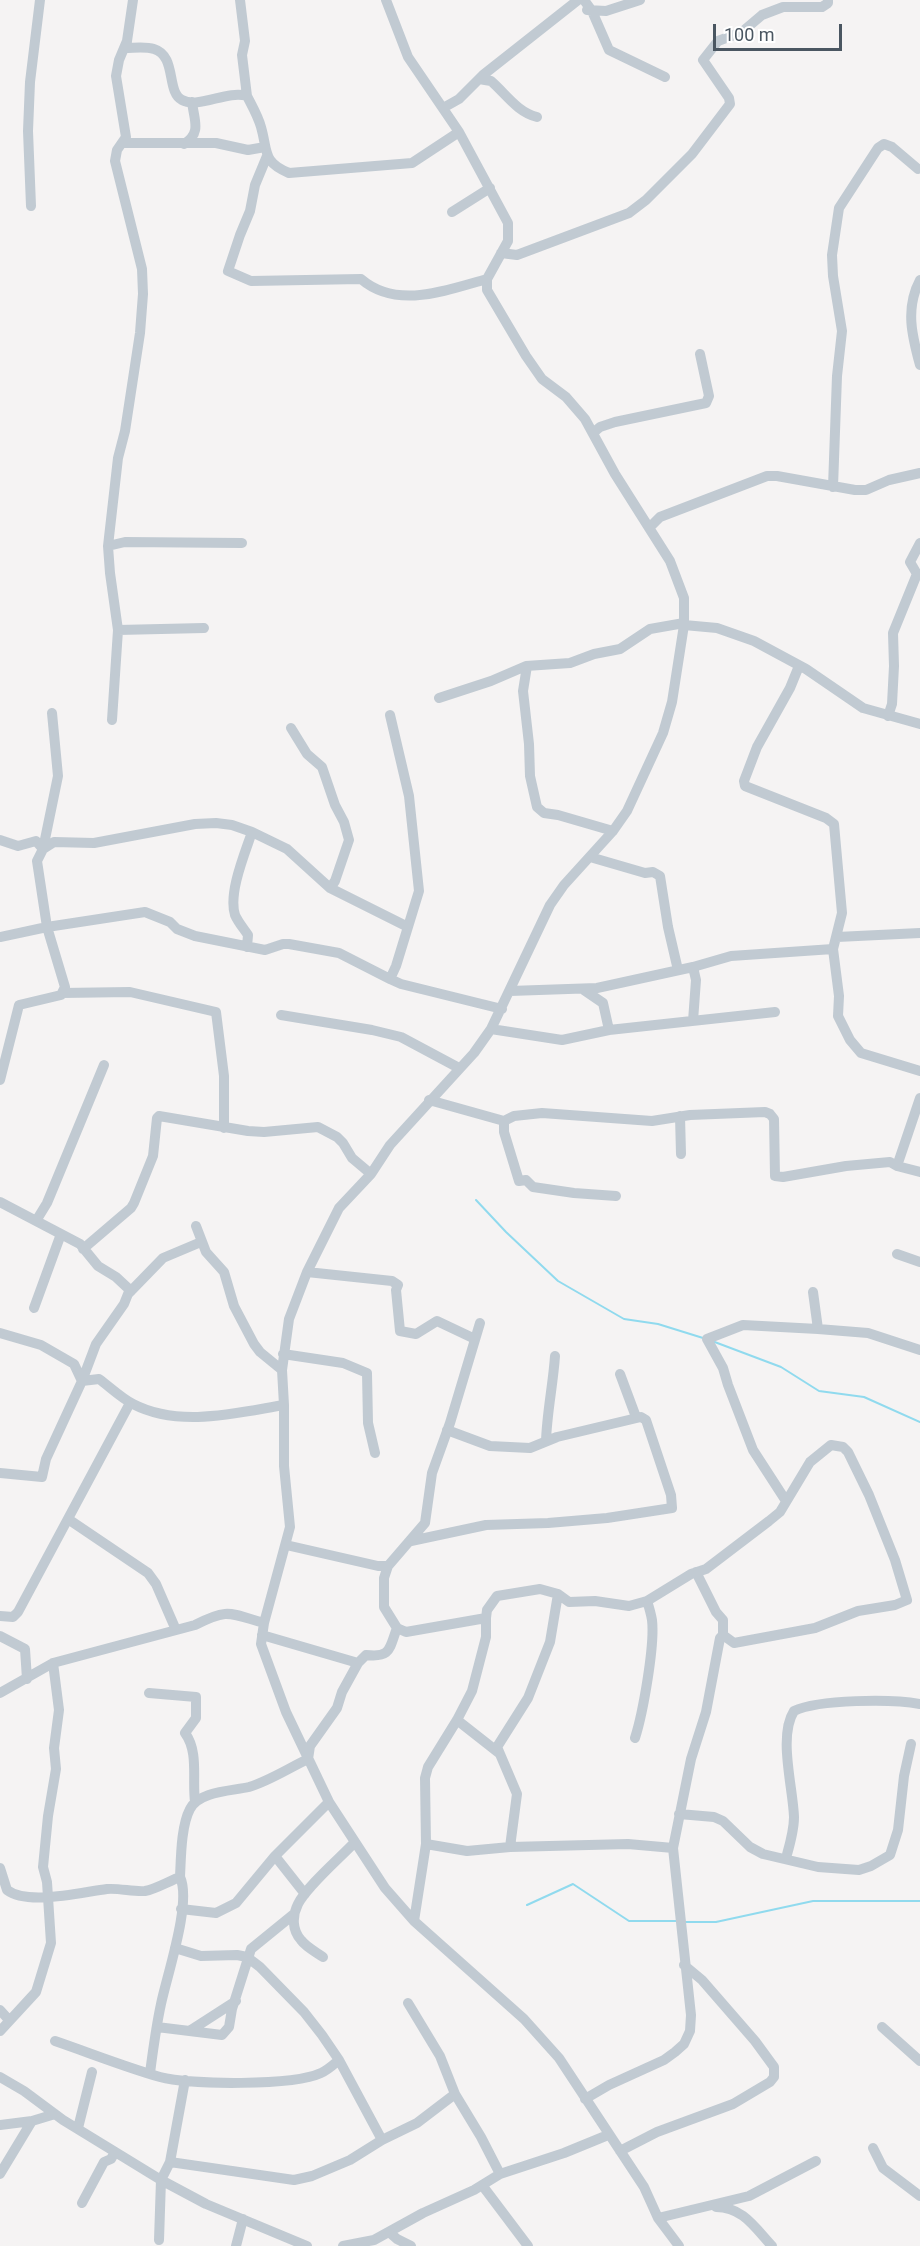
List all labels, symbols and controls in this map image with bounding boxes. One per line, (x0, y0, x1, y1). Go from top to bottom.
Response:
scale bar (716, 12, 845, 50)
text: 100 m (724, 24, 775, 45)

